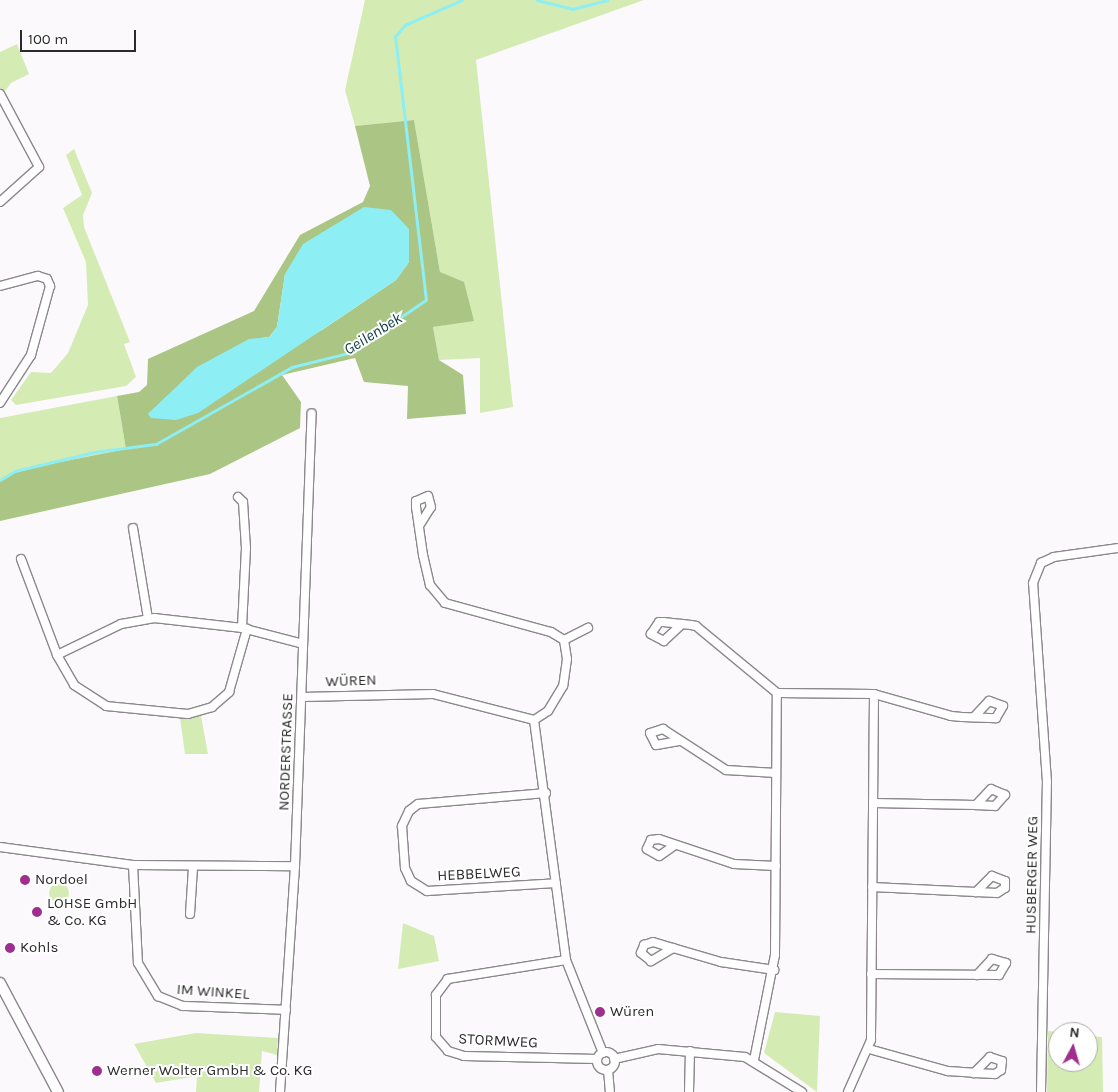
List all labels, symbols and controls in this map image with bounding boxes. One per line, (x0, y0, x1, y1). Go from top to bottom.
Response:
scale bar (22, 20, 139, 52)
text: 100 m (28, 30, 68, 48)
water label: Geilenbek (340, 309, 406, 359)
street label: WÜREN (325, 671, 377, 691)
street label: NORDERSTRASSE (275, 693, 297, 811)
street label: HUSBERGER WEG (1022, 816, 1042, 934)
street label: HEBBELWEG (437, 863, 521, 885)
place label: Nordoel (35, 871, 88, 889)
marker: Nordoel (19, 874, 31, 886)
place label: LOHSE GmbH & Co. KG (47, 894, 137, 929)
marker: LOHSE GmbH & Co. KG (31, 906, 43, 918)
place label: Kohls (20, 939, 58, 957)
marker: Kohls (4, 942, 16, 954)
street label: IM WINKEL (176, 980, 250, 1004)
place label: Würen (610, 1003, 654, 1021)
marker: Würen (594, 1006, 606, 1018)
north arrow (1048, 1022, 1098, 1072)
text: N (1069, 1024, 1080, 1042)
street label: STORMWEG (458, 1030, 538, 1052)
place label: Werner Wolter GmbH & Co. KG (107, 1062, 312, 1080)
marker: Werner Wolter GmbH & Co. KG (91, 1065, 103, 1077)

